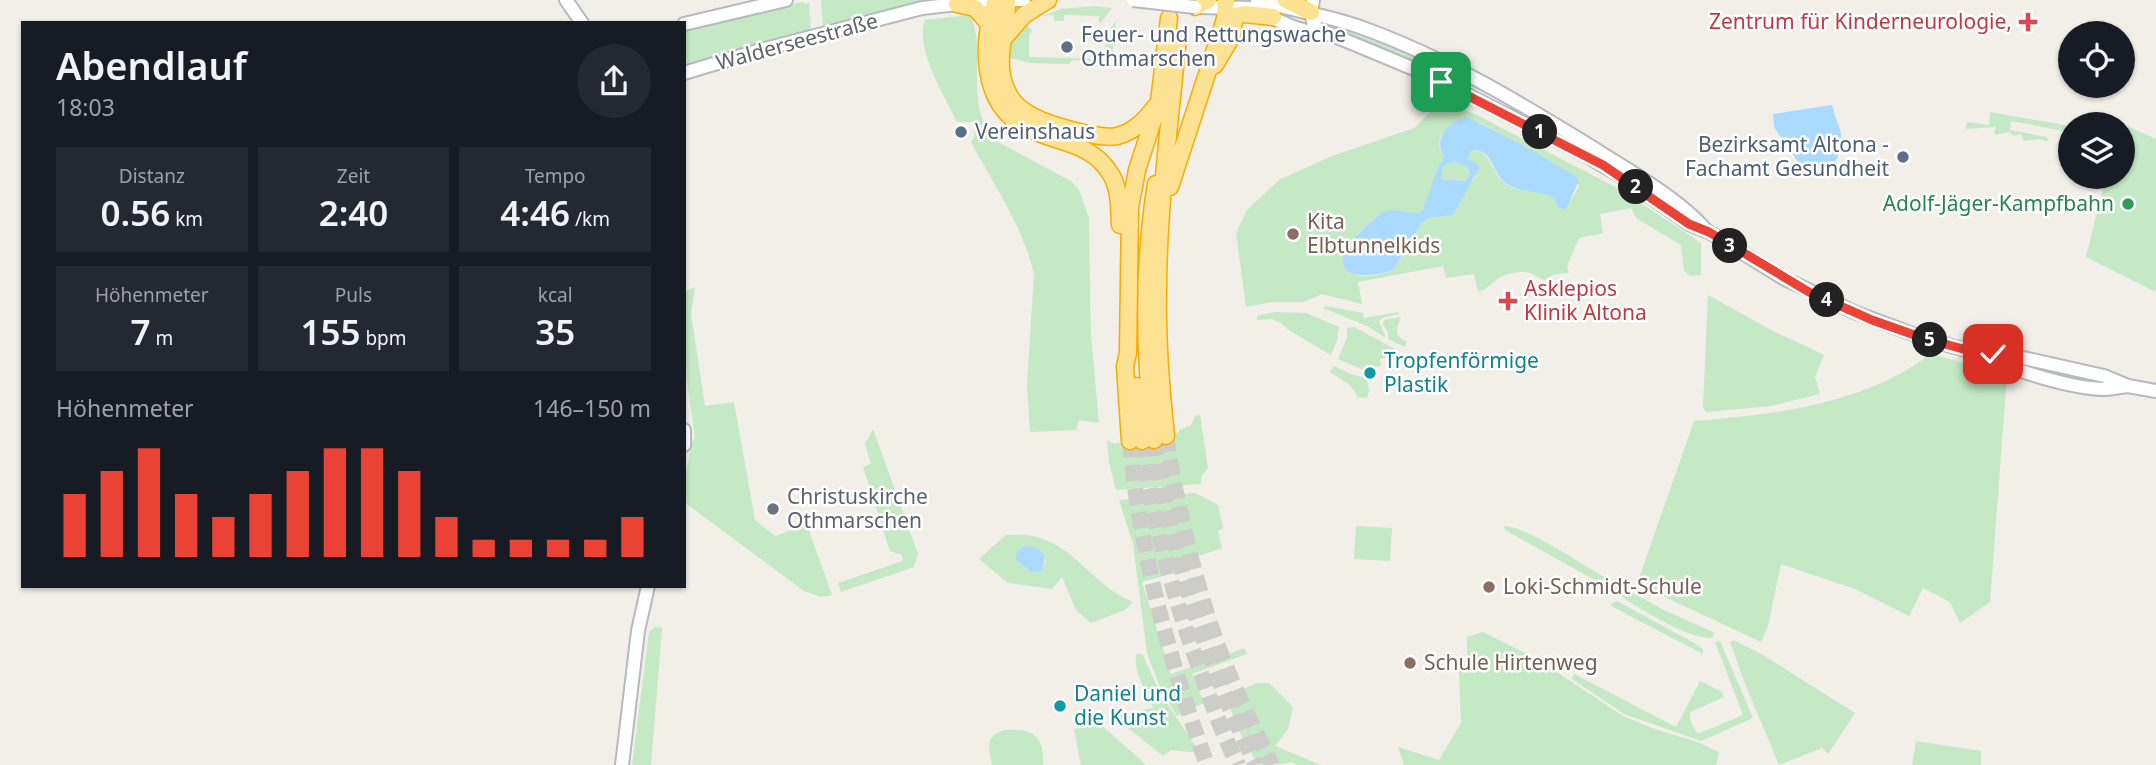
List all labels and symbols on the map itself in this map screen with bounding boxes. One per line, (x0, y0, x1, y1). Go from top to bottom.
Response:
street label: Walderseestraße (713, 6, 881, 76)
place label: Zentrum für Kinderneurologie, (1709, 7, 2012, 35)
marker: Zentrum für Kinderneurologie, (2018, 12, 2038, 32)
place label: Feuer- und Rettungswache Othmarschen (1081, 20, 1346, 72)
marker: Feuer- und Rettungswache Othmarschen (1059, 39, 1075, 55)
pin (1411, 52, 1471, 112)
pin: 1 (1522, 114, 1558, 150)
place label: Vereinshaus (975, 117, 1095, 145)
marker: Vereinshaus (953, 124, 969, 140)
place label: Bezirksamt Altona - Fachamt Gesundheit (1685, 130, 1889, 182)
marker: Bezirksamt Altona - Fachamt Gesundheit (1895, 149, 1911, 165)
pin: 2 (1618, 170, 1654, 204)
place label: Adolf-Jäger-Kampfbahn (1883, 189, 2114, 217)
marker: Adolf-Jäger-Kampfbahn (2120, 196, 2136, 212)
place label: Kita Elbtunnelkids (1307, 207, 1440, 259)
marker: Kita Elbtunnelkids (1285, 226, 1301, 242)
pin: 3 (1712, 229, 1748, 264)
place label: Asklepios Klinik Altona (1524, 274, 1647, 326)
pin: 4 (1810, 282, 1844, 318)
marker: Asklepios Klinik Altona (1498, 291, 1518, 311)
pin: 5 (1912, 322, 1948, 358)
pin (1963, 324, 2023, 384)
place label: Tropfenförmige Plastik (1384, 346, 1539, 398)
marker: Tropfenförmige Plastik (1362, 365, 1378, 381)
place label: Christuskirche Othmarschen (787, 482, 928, 534)
marker: Christuskirche Othmarschen (765, 501, 781, 517)
place label: Loki-Schmidt-Schule (1503, 572, 1702, 600)
marker: Loki-Schmidt-Schule (1481, 579, 1497, 595)
place label: Schule Hirtenweg (1424, 648, 1598, 676)
marker: Schule Hirtenweg (1402, 655, 1418, 671)
place label: Daniel und die Kunst (1074, 679, 1181, 731)
marker: Daniel und die Kunst (1052, 698, 1068, 714)

